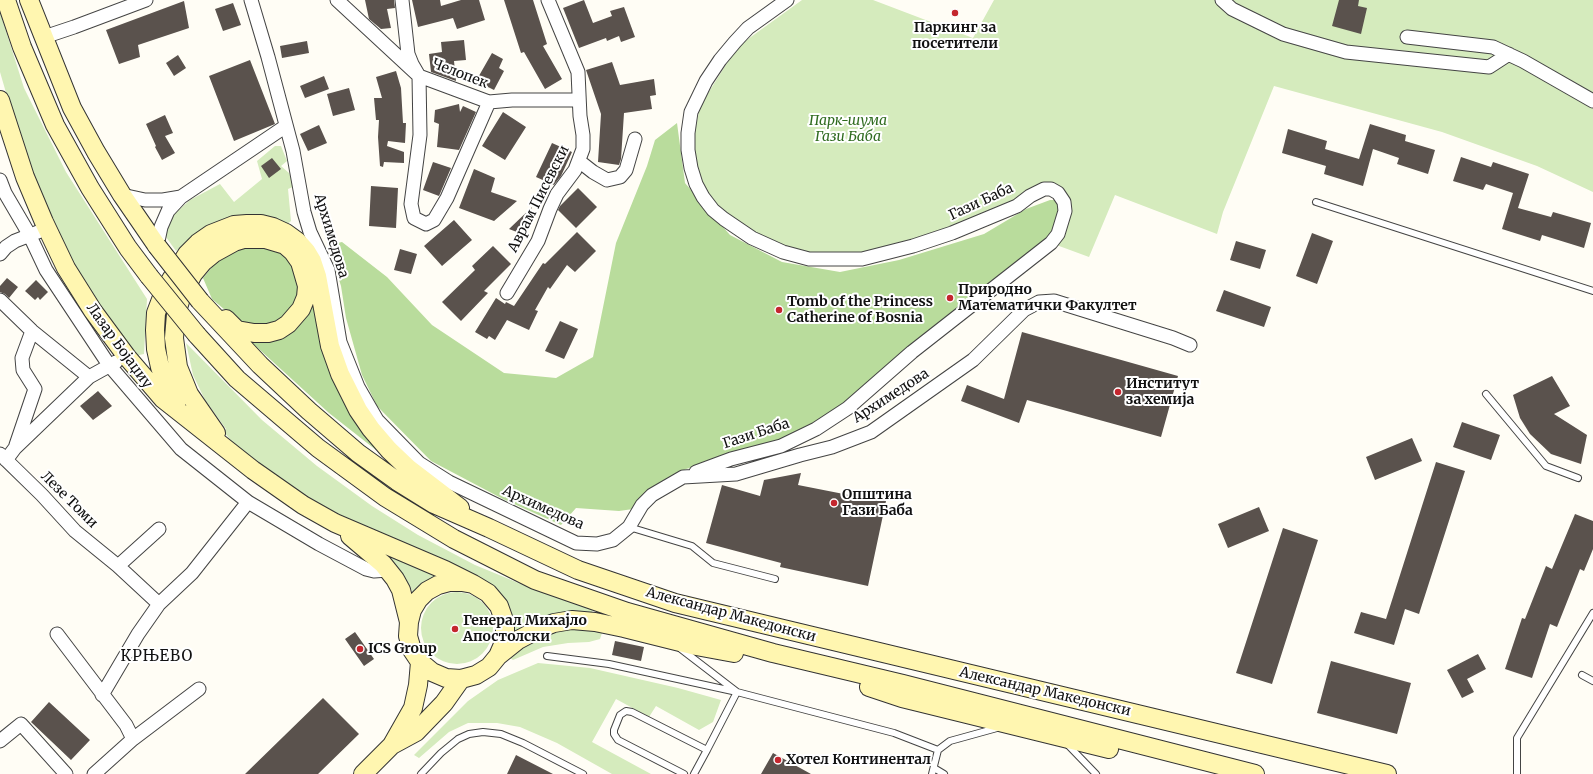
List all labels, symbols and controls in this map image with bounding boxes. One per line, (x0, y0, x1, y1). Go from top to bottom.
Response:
marker: Паркинг за посетители (950, 8, 960, 18)
place label: Паркинг за посетители (912, 20, 998, 52)
street label: Челопек (430, 56, 490, 92)
park label: Парк-шума Гази Баба (809, 113, 887, 146)
street label: Аврам Писевски (505, 143, 573, 255)
street label: Гази Баба (946, 180, 1016, 224)
street label: Архимедова (310, 192, 352, 280)
place label: Природно Математички Факултет (958, 282, 1137, 314)
marker: Природно Математички Факултет (945, 293, 955, 303)
place label: Tomb of the Princess Catherine of Bosnia (787, 294, 933, 326)
street label: Лазар Бојаџиу (83, 300, 155, 392)
marker: Tomb of the Princess Catherine of Bosnia (774, 305, 784, 315)
street label: Архимедова (850, 365, 932, 427)
place label: Институт за хемија (1126, 376, 1199, 408)
marker: Институт за хемија (1113, 387, 1123, 397)
street label: Гази Баба (721, 415, 791, 453)
street label: Лезе Томи (37, 468, 101, 532)
street label: Архимедова (500, 483, 586, 533)
place label: Општина Гази Баба (842, 487, 913, 520)
marker: Општина Гази Баба (829, 498, 839, 508)
street label: Александар Македонски (644, 584, 818, 646)
place label: Генерал Михајло Апостолски (463, 613, 587, 646)
marker: Генерал Михајло Апостолски (450, 624, 460, 634)
place label: ICS Group (368, 641, 437, 657)
marker: ICS Group (355, 644, 365, 654)
district label: КРЊЕВО (121, 648, 193, 666)
street label: Александар Македонски (958, 664, 1132, 720)
place label: Хотел Континентал (786, 752, 931, 768)
marker: Хотел Континентал (773, 755, 783, 765)

